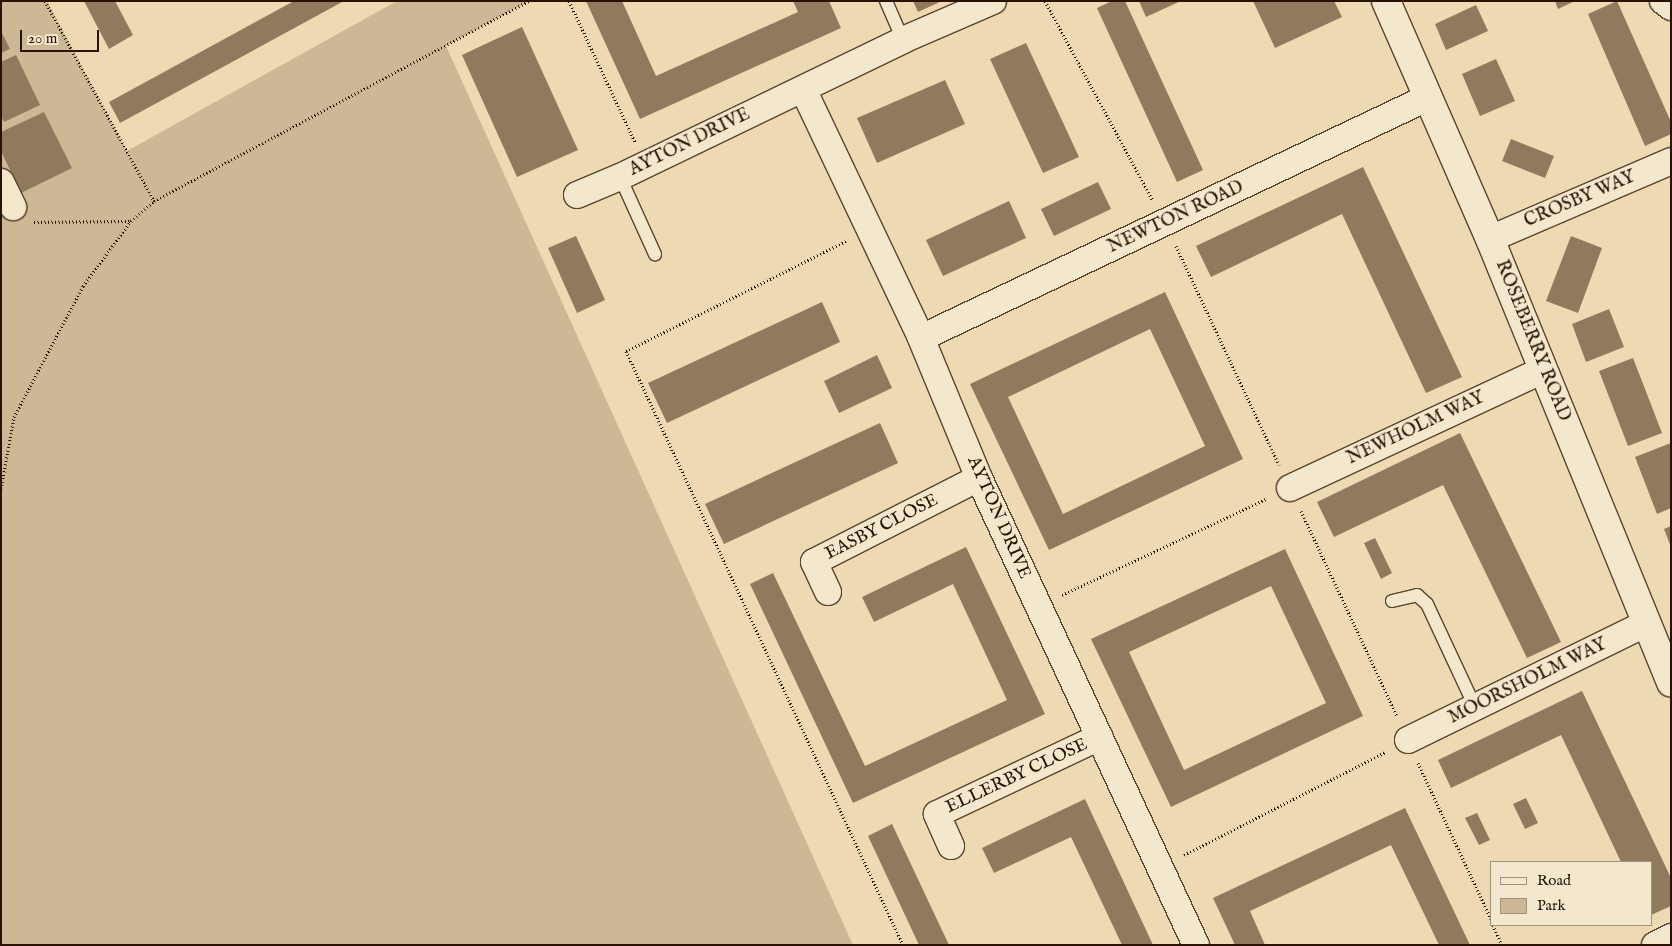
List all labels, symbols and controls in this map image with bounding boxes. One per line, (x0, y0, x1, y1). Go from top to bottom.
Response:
scale bar (22, 20, 101, 52)
text: 20 m (28, 29, 57, 48)
street label: AYTON DRIVE (626, 104, 754, 182)
street label: CROSBY WAY (1521, 167, 1639, 233)
street label: NEWTON ROAD (1105, 177, 1247, 259)
street label: ROSEBERRY ROAD (1490, 257, 1574, 425)
street label: NEWHOLM WAY (1344, 388, 1488, 470)
street label: AYTON DRIVE (961, 453, 1035, 583)
street label: EASBY CLOSE (822, 490, 942, 566)
street label: MOORSHOLM WAY (1445, 634, 1611, 730)
street label: ELLERBY CLOSE (943, 735, 1091, 819)
legend (1490, 861, 1652, 926)
text: Road (1537, 871, 1571, 890)
text: Park (1537, 896, 1566, 915)

